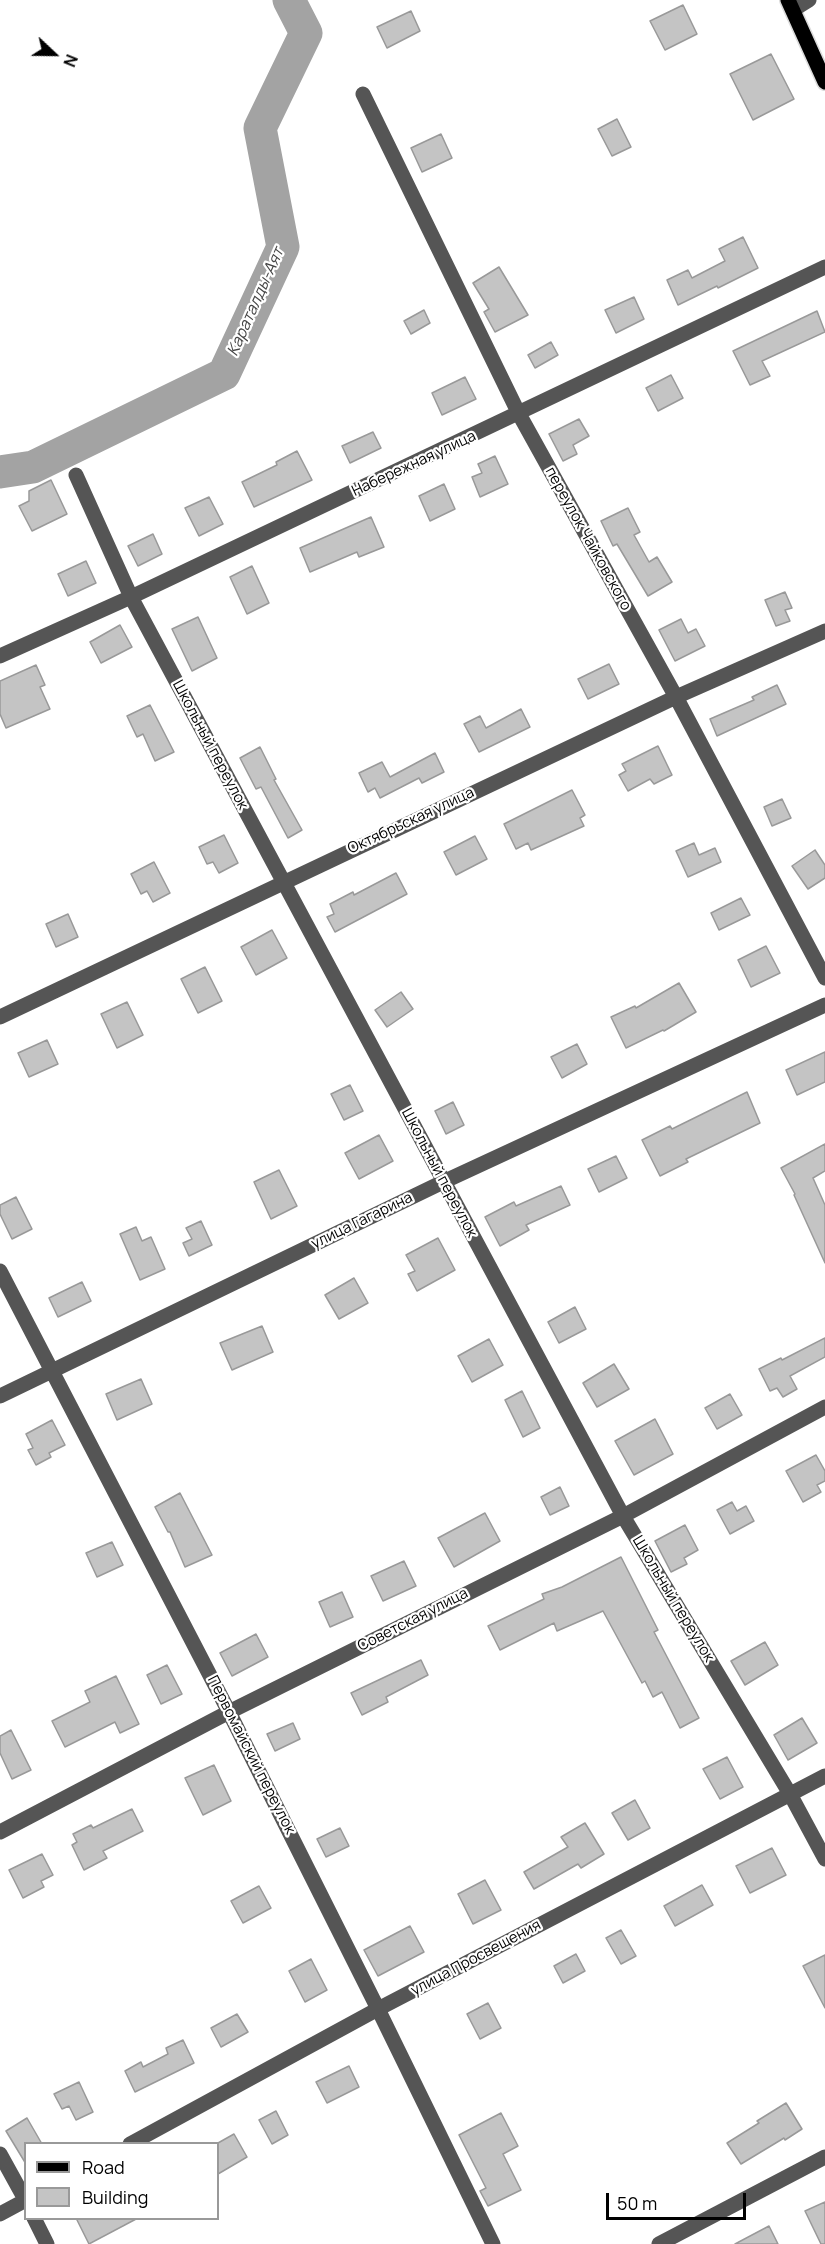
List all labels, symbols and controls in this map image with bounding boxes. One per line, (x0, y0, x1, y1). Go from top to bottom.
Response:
north arrow (24, 24, 84, 84)
text: N (58, 51, 83, 70)
water label: Караталды-Аят (224, 245, 288, 359)
street label: Набережная улица (349, 427, 479, 501)
street label: переулок Чайковского (541, 464, 635, 614)
street label: Школьный переулок (168, 677, 252, 813)
street label: Октябрьская улица (345, 784, 477, 858)
street label: Школьный переулок (397, 1105, 481, 1241)
street label: улица Гагарина (309, 1189, 415, 1253)
street label: Школьный переулок (628, 1533, 718, 1665)
street label: Советская улица (355, 1584, 471, 1656)
street label: Первомайский переулок (203, 1673, 299, 1837)
street label: улица Просвещения (408, 1916, 544, 2000)
legend (24, 2142, 219, 2220)
text: Road (82, 2155, 125, 2179)
scale bar (609, 2181, 748, 2219)
text: Building (82, 2185, 148, 2209)
text: 50 m (617, 2191, 657, 2215)

